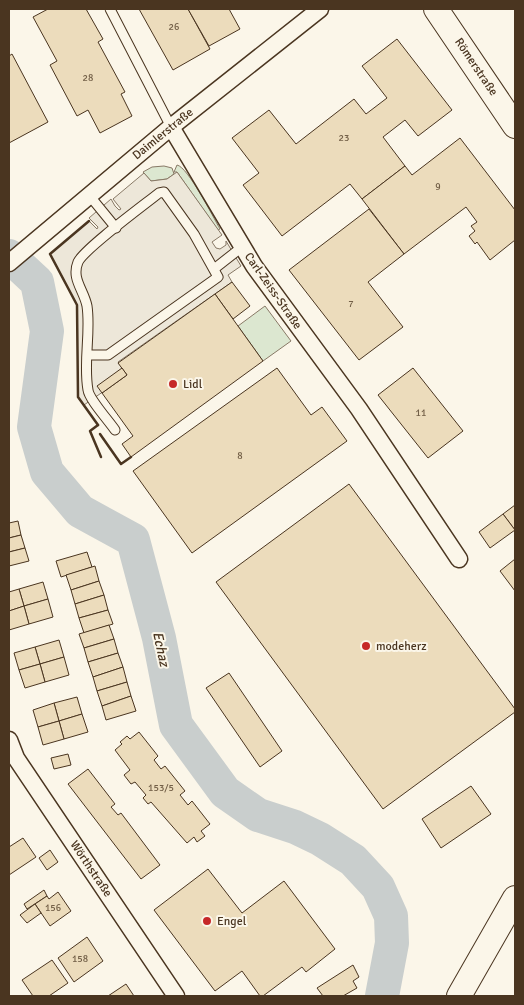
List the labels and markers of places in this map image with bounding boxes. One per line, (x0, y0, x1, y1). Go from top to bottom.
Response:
place label: Lidl (183, 377, 203, 392)
marker: Lidl (167, 378, 179, 390)
place label: modeherz (376, 639, 427, 654)
marker: modeherz (360, 640, 372, 652)
place label: Engel (217, 914, 247, 929)
marker: Engel (201, 915, 213, 927)

